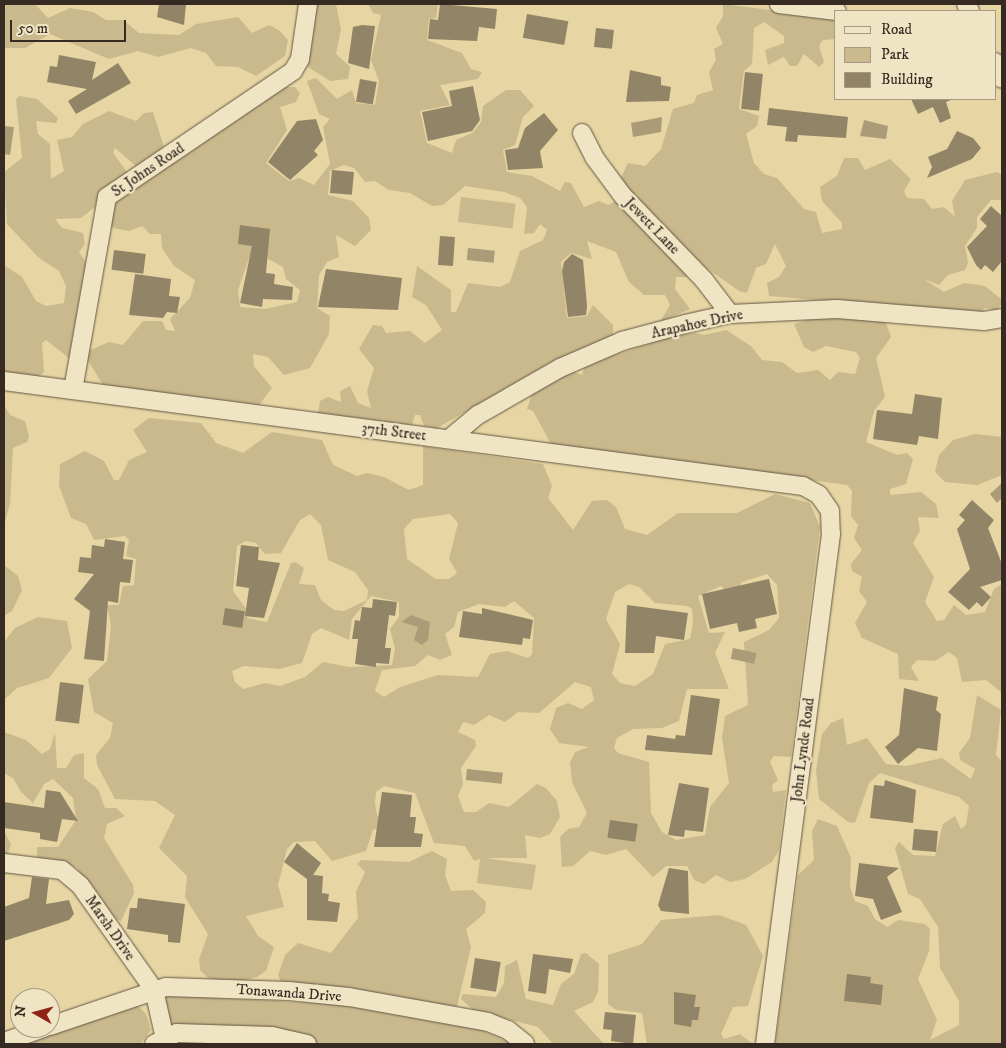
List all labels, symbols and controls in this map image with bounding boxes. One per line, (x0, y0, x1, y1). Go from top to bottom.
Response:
scale bar (12, 10, 129, 42)
legend (834, 10, 996, 100)
text: 50 m (18, 19, 48, 38)
text: Road (881, 20, 912, 39)
text: Park (881, 45, 909, 64)
text: Building (881, 70, 933, 89)
street label: St Johns Road (108, 139, 188, 201)
street label: Jewett Lane (621, 194, 683, 258)
street label: Arapahoe Drive (649, 305, 745, 343)
street label: 37th Street (361, 419, 427, 445)
street label: John Lynde Road (788, 697, 818, 803)
street label: Marsh Drive (81, 892, 139, 964)
street label: Tonawanda Drive (236, 980, 342, 1006)
north arrow (10, 988, 60, 1038)
text: N (11, 1004, 31, 1018)

